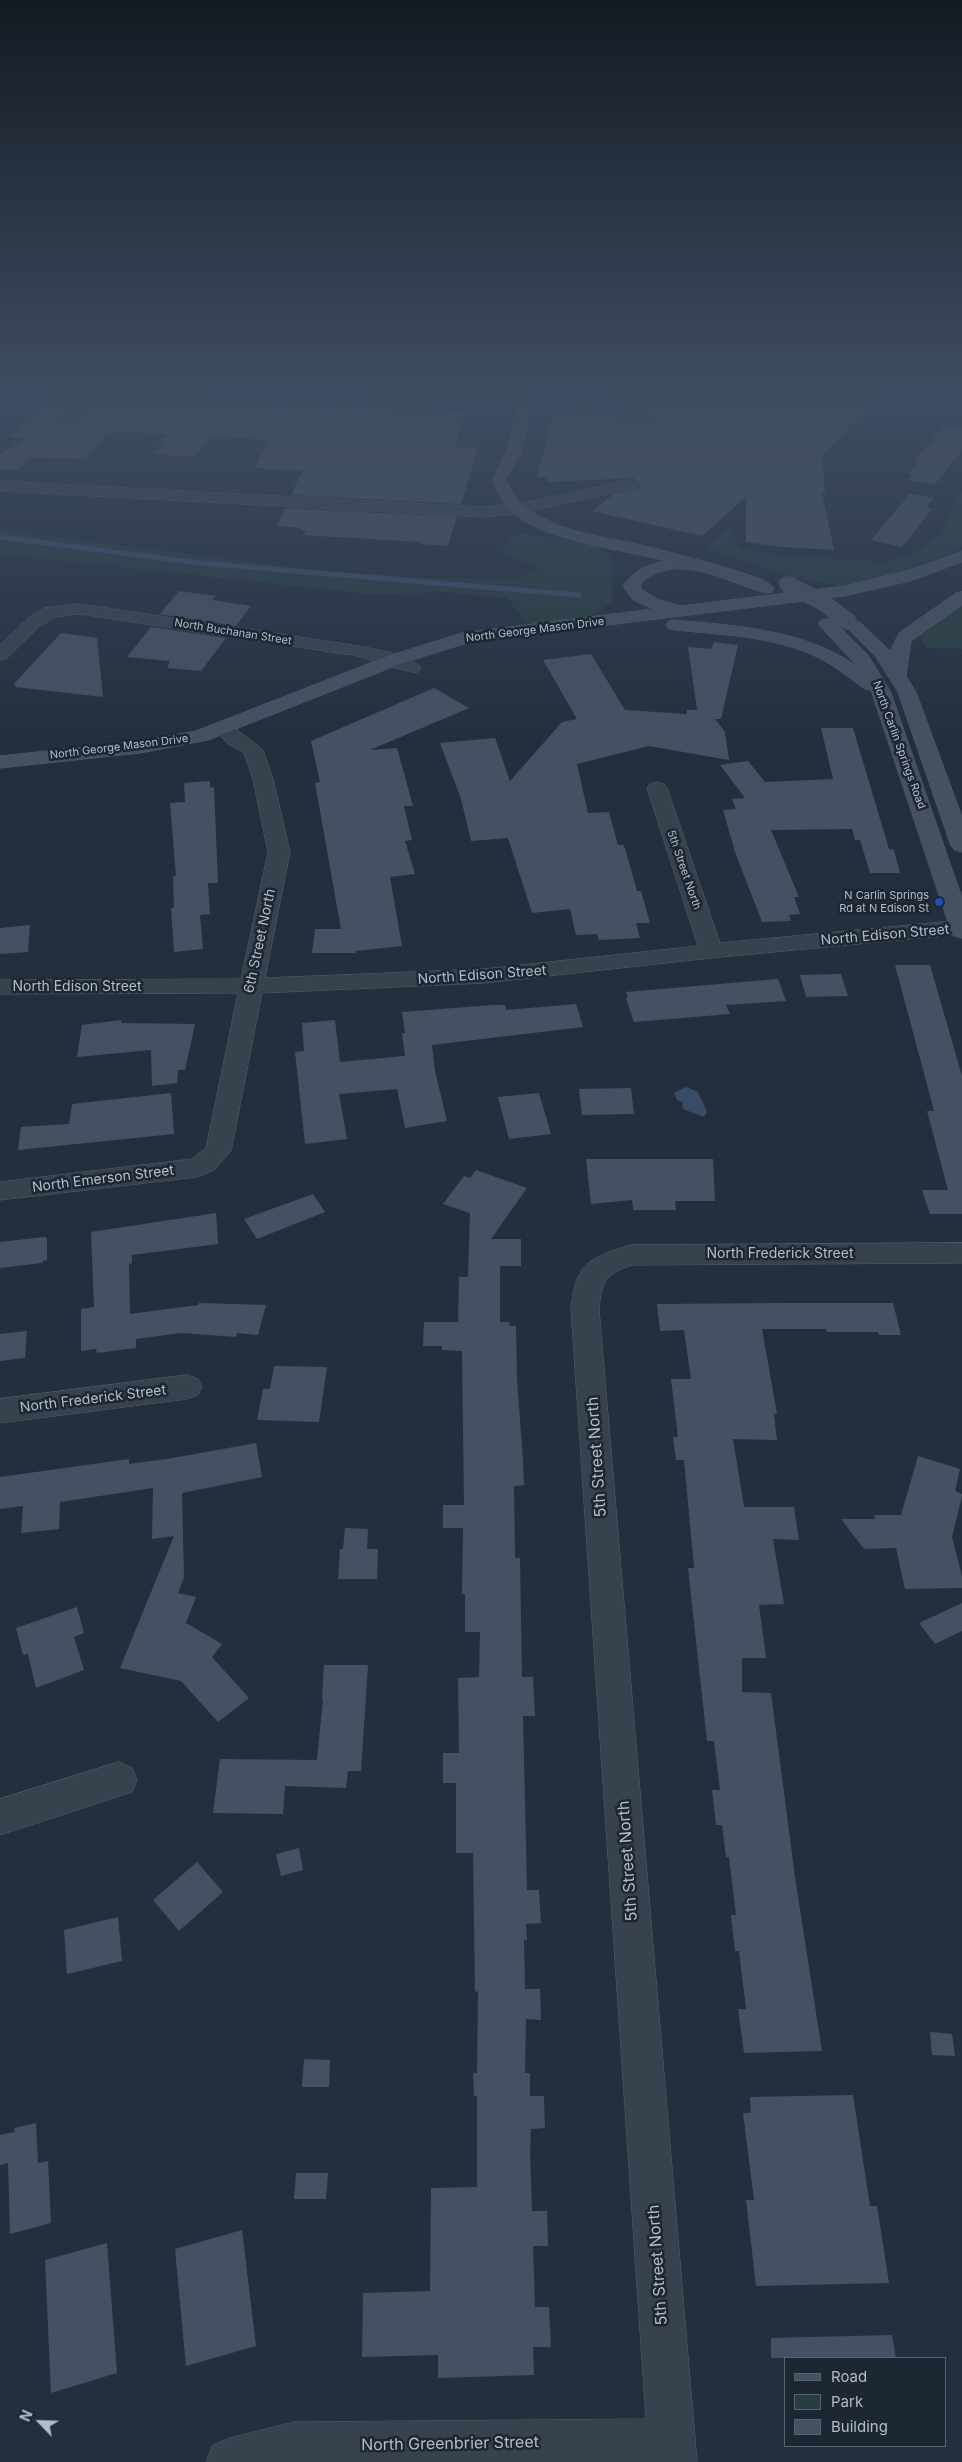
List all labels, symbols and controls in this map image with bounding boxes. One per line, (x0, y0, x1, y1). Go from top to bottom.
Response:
street label: North George Mason Drive (465, 615, 605, 645)
street label: North Buchanan Street (174, 616, 292, 648)
street label: North Carlin Springs Road (870, 679, 928, 811)
street label: North George Mason Drive (49, 732, 189, 762)
street label: 5th Street North (664, 828, 704, 912)
street label: 6th Street North (241, 887, 279, 995)
place label: N Carlin Springs Rd at N Edison St (839, 889, 929, 915)
marker: N Carlin Springs Rd at N Edison St (933, 896, 945, 908)
street label: North Edison Street (820, 921, 950, 949)
street label: North Edison Street (417, 962, 547, 988)
street label: North Edison Street (12, 979, 142, 995)
street label: North Emerson Street (31, 1162, 175, 1196)
street label: North Frederick Street (706, 1246, 854, 1262)
street label: North Frederick Street (19, 1382, 167, 1416)
street label: 5th Street North (583, 1396, 611, 1518)
street label: 5th Street North (614, 1800, 642, 1922)
street label: 5th Street North (644, 2204, 672, 2326)
legend (784, 2357, 947, 2447)
text: Road (831, 2367, 867, 2386)
text: Park (831, 2392, 863, 2411)
north arrow (15, 2397, 65, 2447)
text: N (16, 2407, 36, 2424)
text: Building (831, 2417, 888, 2436)
street label: North Greenbrier Street (361, 2433, 539, 2455)

